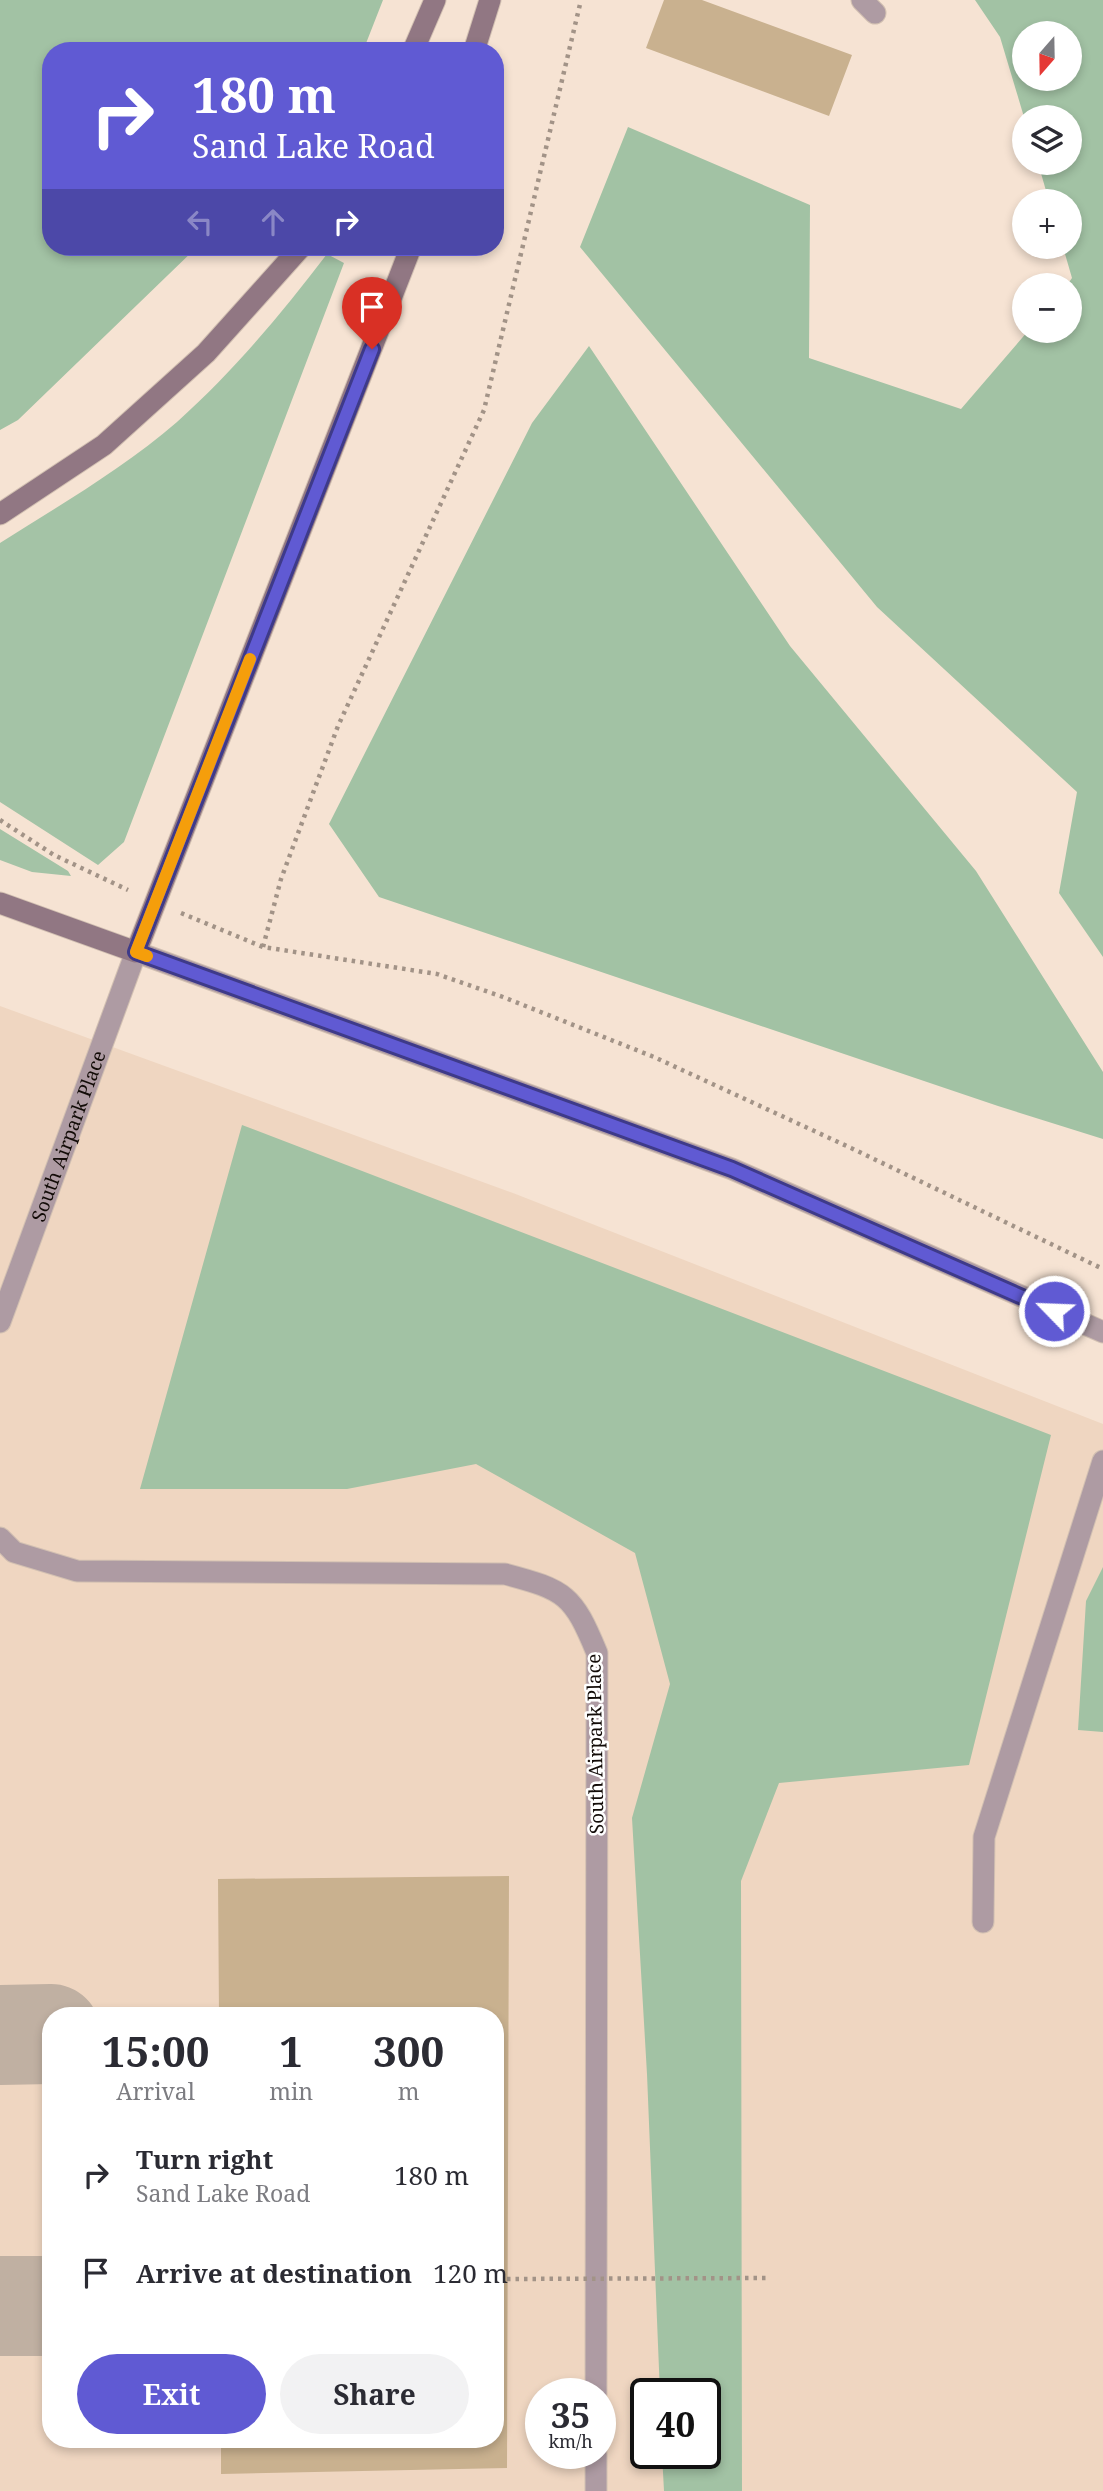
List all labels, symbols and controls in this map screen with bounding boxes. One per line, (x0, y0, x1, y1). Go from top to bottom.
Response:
north arrow (1012, 21, 1082, 91)
map controls (1012, 21, 1082, 343)
text: 180 m (192, 61, 336, 127)
icon: right (77, 70, 168, 161)
button: layers (1012, 105, 1082, 175)
text: Sand Lake Road (192, 124, 435, 167)
button: + (1012, 189, 1082, 259)
icon: left (181, 203, 219, 241)
icon: ahead (254, 203, 292, 241)
icon: right (327, 203, 365, 241)
button: − (1012, 273, 1082, 343)
pin (342, 277, 402, 349)
icon: arrive (353, 288, 391, 326)
street label: South Airpark Place (25, 1047, 112, 1225)
position arrow (1017, 1274, 1091, 1348)
street label: South Airpark Place (580, 1654, 610, 1834)
text: 15:00 (102, 2022, 209, 2079)
text: 1 (279, 2022, 303, 2079)
text: 300 (373, 2022, 444, 2079)
text: Arrival (116, 2075, 195, 2107)
text: min (269, 2075, 313, 2107)
text: m (398, 2075, 419, 2107)
text: Turn right (136, 2141, 273, 2177)
icon: right (77, 2156, 115, 2194)
text: 180 m (394, 2157, 469, 2193)
text: Sand Lake Road (136, 2177, 310, 2209)
icon: arrive (77, 2254, 115, 2292)
text: Arrive at destination (136, 2255, 412, 2291)
text: 120 m (433, 2255, 508, 2291)
button: Exit (77, 2354, 266, 2434)
button: Share (280, 2354, 469, 2434)
speed limit sign: 40 (630, 2378, 721, 2469)
text: 35 (551, 2391, 590, 2438)
text: km/h (548, 2429, 593, 2453)

